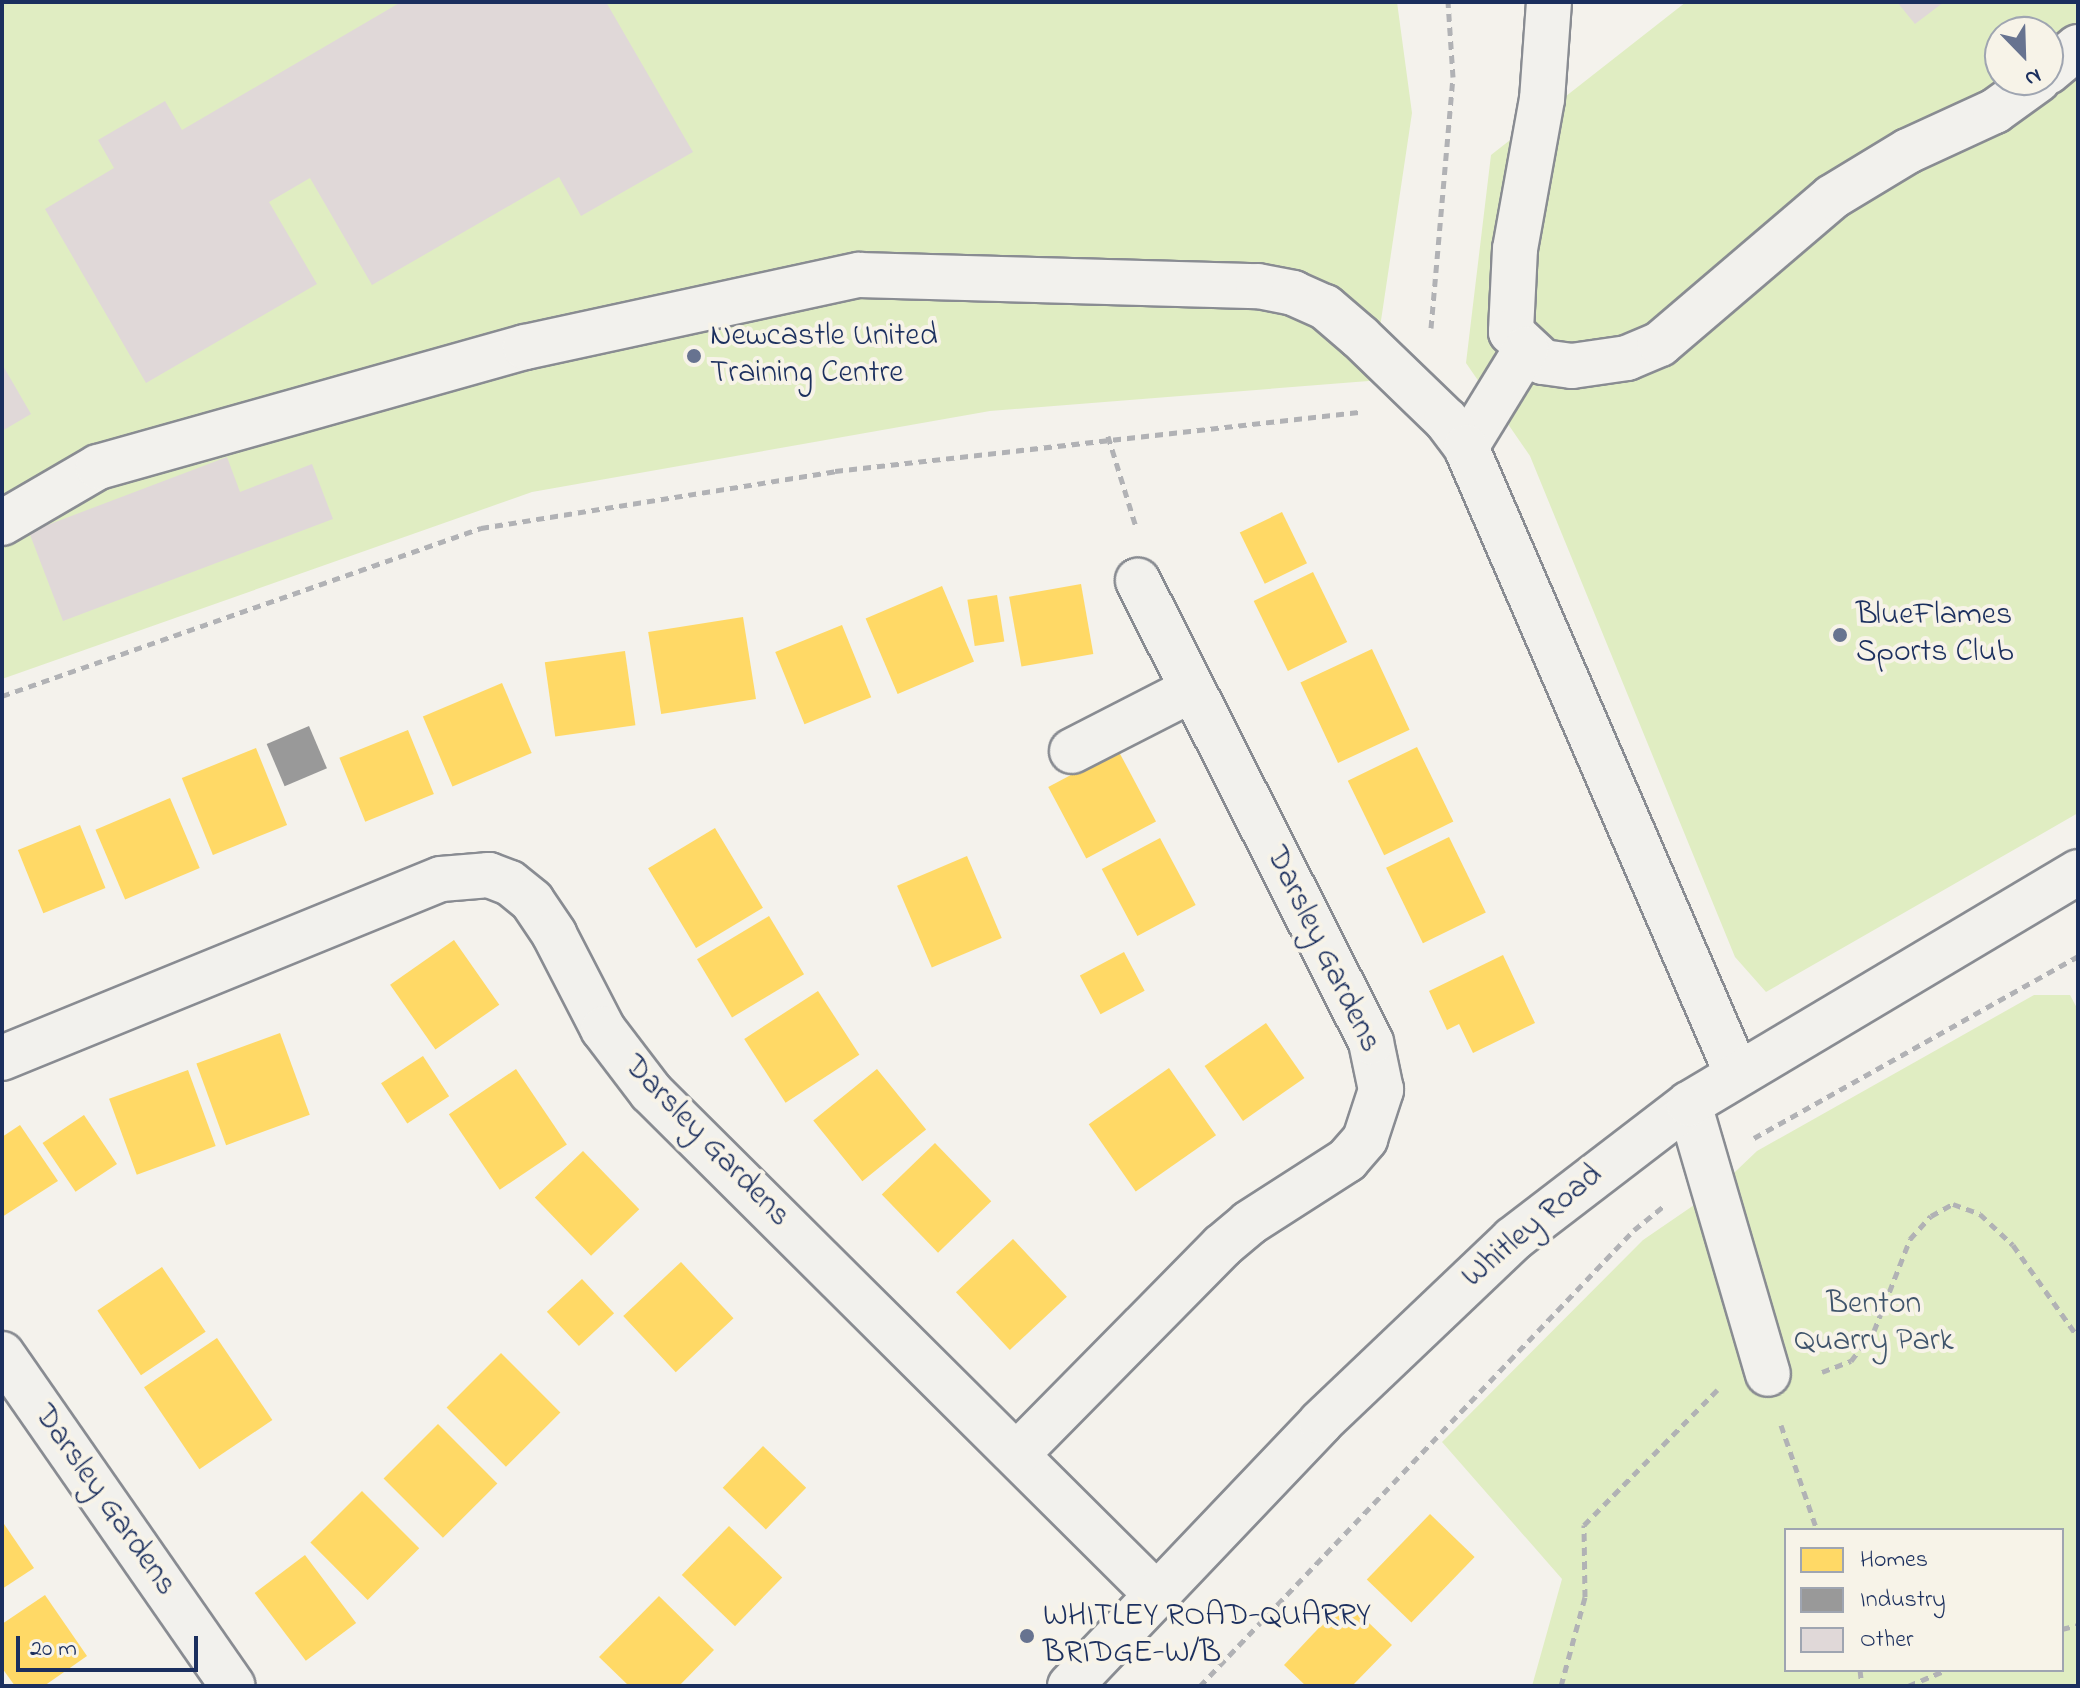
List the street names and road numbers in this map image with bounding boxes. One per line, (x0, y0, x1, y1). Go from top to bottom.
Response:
street label: Darsley Gardens (1256, 841, 1388, 1059)
street label: Darsley Gardens (614, 1048, 798, 1236)
street label: Whitley Road (1455, 1157, 1611, 1297)
street label: Darsley Gardens (24, 1398, 184, 1604)

